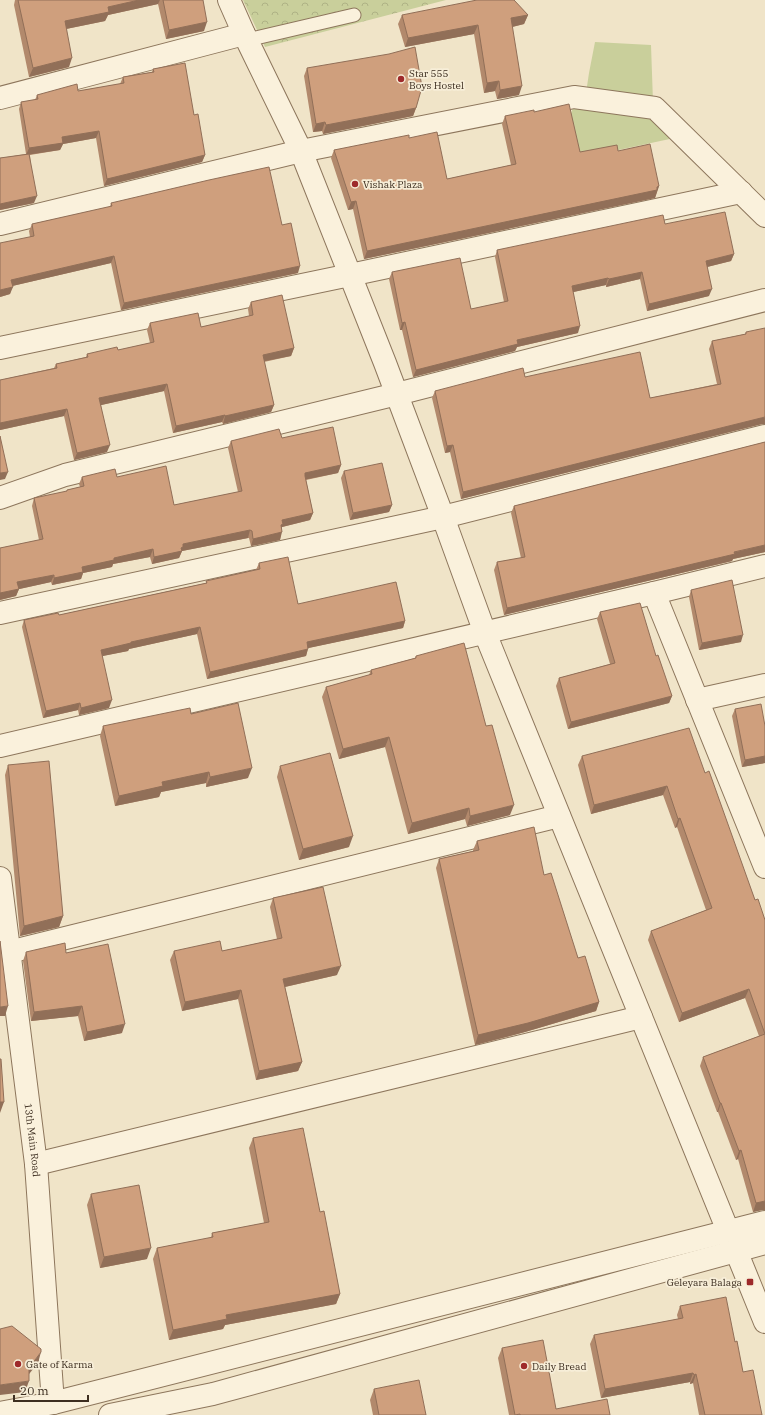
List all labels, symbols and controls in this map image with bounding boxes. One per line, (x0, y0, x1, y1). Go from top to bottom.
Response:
place label: Star 555 Boys Hostel (409, 67, 464, 92)
marker: Star 555 Boys Hostel (396, 74, 406, 84)
place label: Vishak Plaza (363, 178, 423, 191)
marker: Vishak Plaza (350, 179, 360, 189)
street label: 13th Main Road (21, 1102, 43, 1177)
place label: Geleyara Balaga (667, 1276, 743, 1289)
marker: Geleyara Balaga (745, 1277, 755, 1287)
place label: Gate of Karma (26, 1358, 94, 1371)
marker: Gate of Karma (13, 1359, 23, 1369)
place label: Daily Bread (532, 1360, 586, 1373)
marker: Daily Bread (519, 1361, 529, 1371)
scale bar (14, 1377, 88, 1403)
text: 20 m (20, 1383, 49, 1398)

